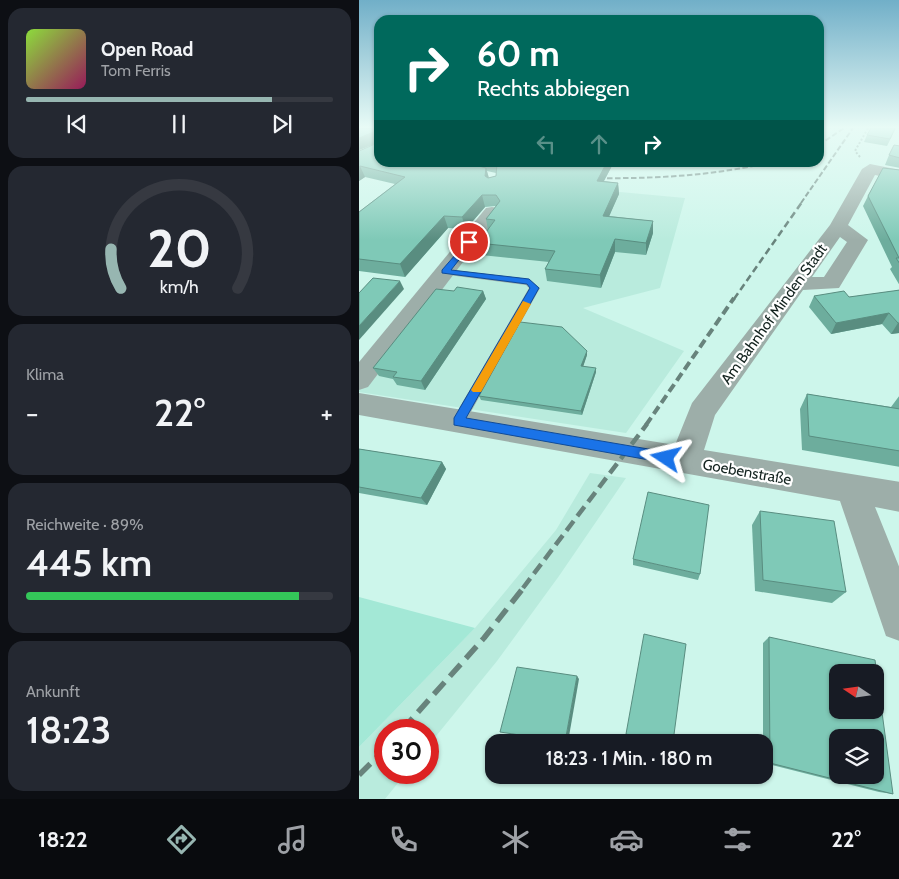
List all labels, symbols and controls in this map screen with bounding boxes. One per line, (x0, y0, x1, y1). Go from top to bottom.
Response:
text: 60 m (477, 32, 560, 75)
icon: right (394, 35, 459, 100)
text: Open Road (101, 38, 193, 61)
text: Tom Ferris (101, 61, 171, 80)
text: Rechts abbiegen (477, 75, 630, 102)
icon: previous (63, 110, 91, 138)
icon: pause (165, 110, 193, 138)
icon: next (268, 110, 296, 138)
icon: left (532, 130, 560, 158)
icon: ahead (585, 130, 613, 158)
icon: right (638, 130, 666, 158)
text: 20 (147, 217, 212, 280)
pin (448, 221, 490, 263)
icon: arrive (455, 228, 483, 256)
street label: Am Bahnhof Minden Stadt (717, 240, 831, 388)
text: km/h (160, 276, 199, 297)
text: Klima (26, 365, 64, 384)
text: 22° (154, 389, 205, 436)
text: − (26, 396, 38, 430)
text: + (321, 396, 333, 430)
position arrow (639, 431, 691, 483)
street label: Goebenstraße (701, 455, 793, 489)
text: Reichweite · 89% (26, 515, 144, 534)
text: 445 km (26, 539, 152, 586)
north arrow (829, 664, 884, 719)
map controls (829, 664, 884, 784)
text: Ankunft (26, 682, 80, 701)
text: 18:23 (26, 706, 111, 753)
speed limit sign: 30 (374, 719, 439, 784)
button: layers (829, 729, 884, 784)
text: 18:23 · 1 Min. · 180 m (546, 747, 712, 770)
icon: directions (164, 822, 199, 857)
icon: music (275, 822, 310, 857)
icon: phone (386, 822, 421, 857)
icon: climate (498, 822, 533, 857)
icon: car (609, 822, 644, 857)
icon: filters (720, 822, 755, 857)
text: 18:22 (38, 826, 88, 853)
text: 22° (831, 826, 861, 853)

